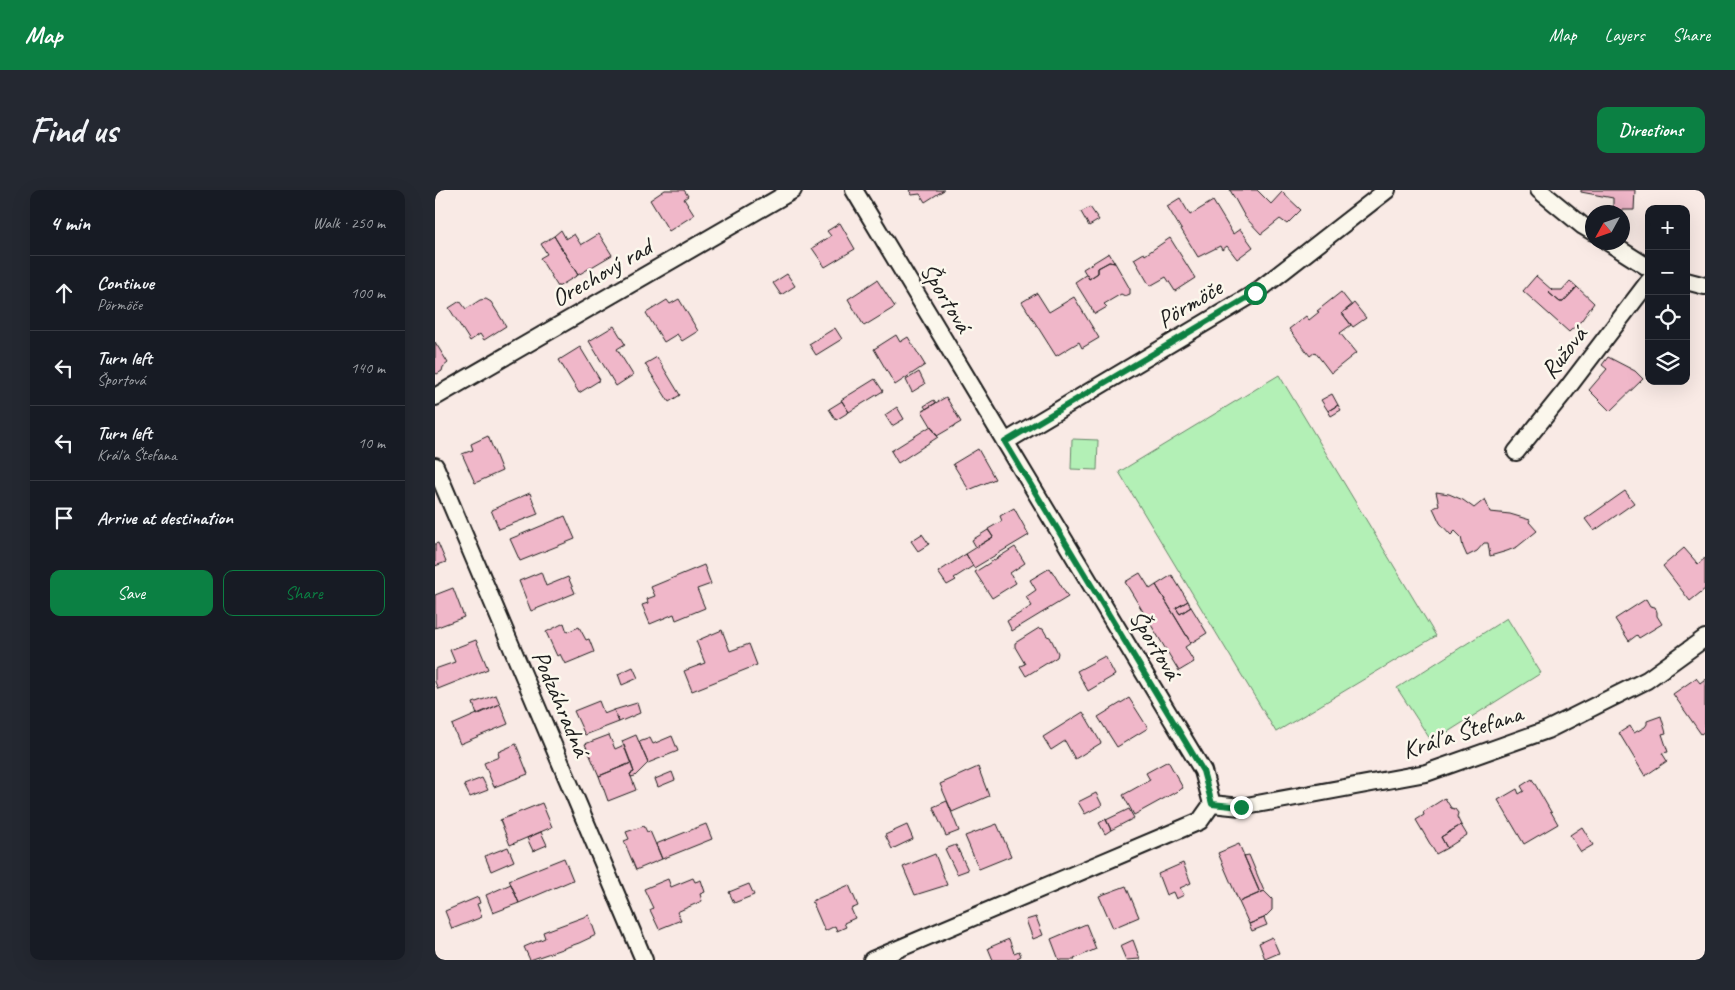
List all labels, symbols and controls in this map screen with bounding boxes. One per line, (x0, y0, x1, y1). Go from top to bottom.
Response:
text: Map (25, 20, 62, 50)
text: Map (1549, 24, 1577, 46)
text: Layers (1605, 24, 1644, 46)
text: Share (1672, 24, 1710, 46)
button: Directions (1597, 107, 1705, 153)
text: Find us (30, 108, 117, 153)
north arrow (1585, 205, 1630, 250)
map controls (1645, 205, 1690, 385)
button: + (1645, 205, 1690, 250)
text: 4 min (50, 210, 90, 236)
text: Walk · 250 m (313, 213, 385, 233)
street label: Orechový rad (545, 229, 661, 314)
button: − (1645, 250, 1690, 295)
street label: Športová (913, 257, 980, 340)
text: Continue (97, 271, 154, 295)
street label: Pörmöče (1151, 271, 1230, 336)
icon: ahead (50, 279, 78, 307)
route start (1244, 282, 1267, 305)
text: 100 m (351, 283, 385, 303)
text: Pörmöče (97, 295, 142, 315)
button: locate (1645, 295, 1690, 340)
street label: Ružová (1533, 318, 1596, 385)
button: layers (1645, 340, 1690, 385)
text: Turn left (97, 346, 152, 370)
icon: left (50, 354, 78, 382)
text: 140 m (351, 358, 385, 378)
text: Športová (97, 370, 145, 390)
text: Turn left (97, 421, 152, 445)
icon: left (50, 429, 78, 457)
text: 10 m (358, 433, 385, 453)
text: Kráľa Štefana (97, 445, 177, 465)
icon: arrive (50, 504, 78, 532)
text: Arrive at destination (97, 506, 233, 530)
button: Save (50, 570, 213, 616)
button: Share (223, 570, 385, 616)
street label: Športová (1122, 604, 1189, 687)
street label: Podzáhradná (525, 646, 598, 763)
street label: Kráľa Štefana (1398, 697, 1529, 766)
route end (1230, 796, 1253, 819)

